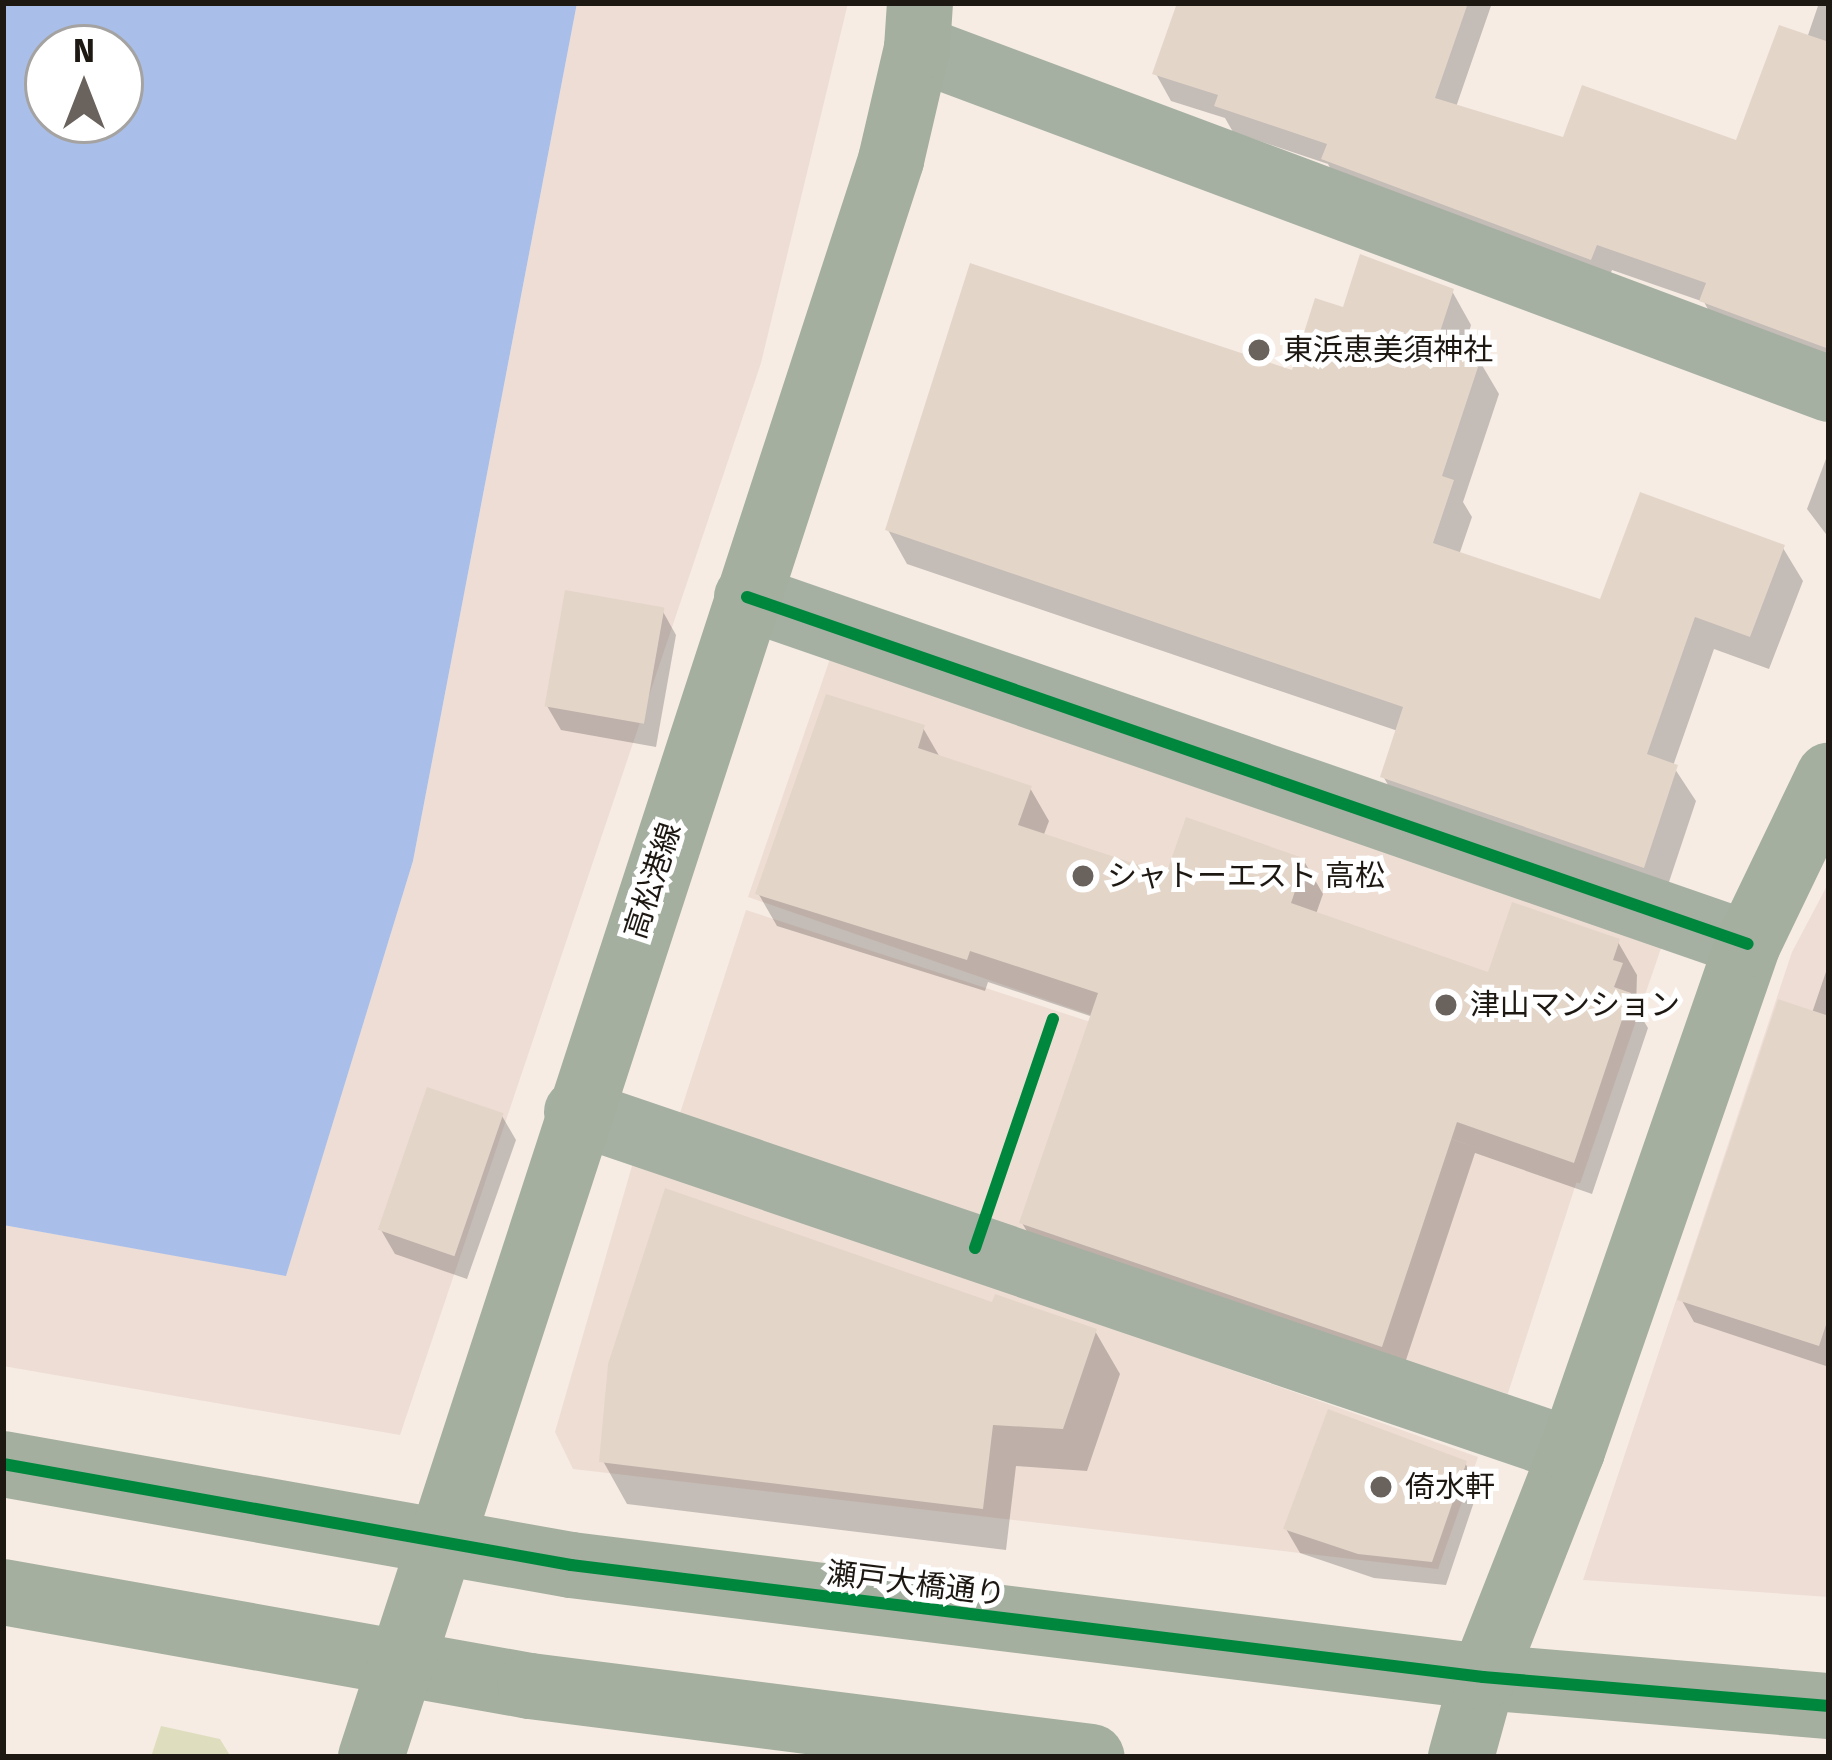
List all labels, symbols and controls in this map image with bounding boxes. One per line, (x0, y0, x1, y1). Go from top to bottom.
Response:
north arrow (24, 24, 144, 144)
text: N (73, 31, 95, 71)
place label: 東浜恵美須神社 (1283, 332, 1493, 368)
marker: 東浜恵美須神社 (1246, 337, 1272, 363)
street label: 高松港線 (617, 818, 689, 944)
place label: シャトーエスト 高松 (1107, 858, 1385, 894)
marker: シャトーエスト 高松 (1070, 863, 1096, 889)
place label: 津山マンション (1470, 987, 1680, 1023)
marker: 津山マンション (1433, 992, 1459, 1018)
place label: 倚水軒 (1405, 1469, 1495, 1505)
marker: 倚水軒 (1368, 1474, 1394, 1500)
street label: 瀬戸大橋通り (824, 1555, 1008, 1613)

